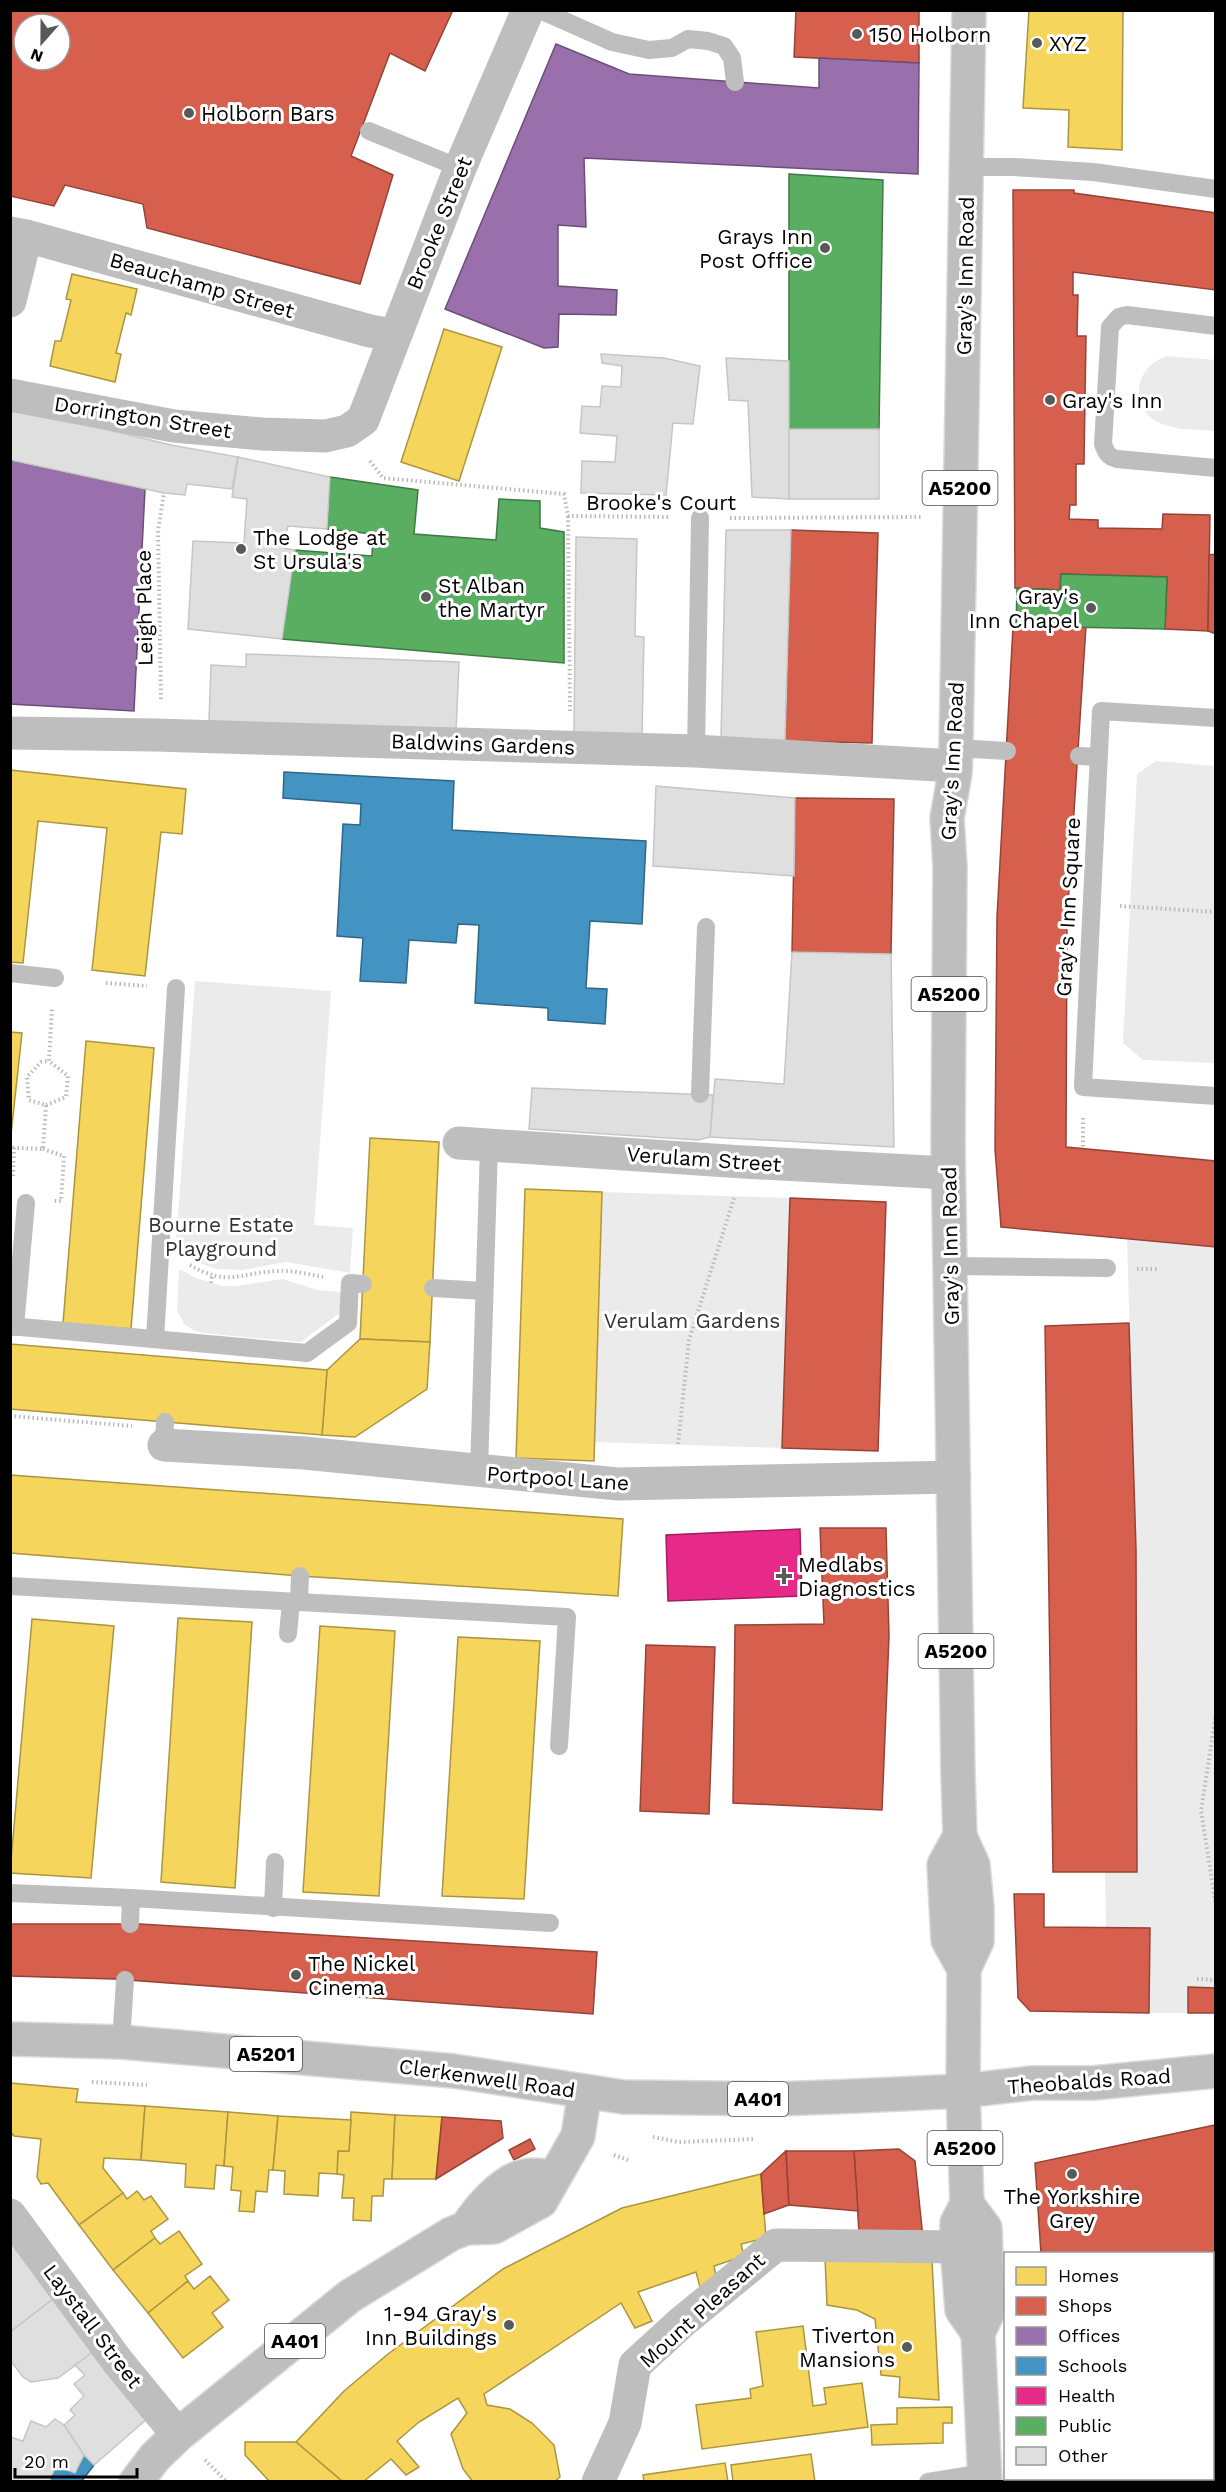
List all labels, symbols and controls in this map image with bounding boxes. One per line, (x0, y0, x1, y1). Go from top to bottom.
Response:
north arrow (12, 12, 72, 72)
place label: 150 Holborn (869, 22, 991, 47)
marker: 150 Holborn (850, 27, 864, 41)
place label: XYZ (1049, 31, 1087, 56)
marker: XYZ (1030, 36, 1044, 50)
text: N (28, 45, 46, 67)
place label: Holborn Bars (201, 101, 335, 126)
marker: Holborn Bars (182, 106, 196, 120)
street label: Brooke Street (401, 153, 477, 293)
street label: Gray's Inn Road (951, 196, 979, 356)
place label: Grays Inn Post Office (699, 224, 813, 273)
marker: Grays Inn Post Office (818, 241, 832, 255)
street label: Beauchamp Street (107, 247, 297, 323)
place label: Gray's Inn (1062, 388, 1163, 413)
street label: Dorrington Street (52, 391, 234, 443)
marker: Gray's Inn (1043, 393, 1057, 407)
road number: A5200 (922, 471, 998, 505)
street label: Brooke's Court (586, 490, 736, 515)
place label: The Lodge at St Ursula's (253, 525, 386, 574)
marker: The Lodge at St Ursula's (234, 542, 248, 556)
street label: Leigh Place (130, 550, 158, 666)
place label: St Alban the Martyr (438, 573, 545, 622)
place label: Gray's Inn Chapel (969, 584, 1080, 633)
marker: St Alban the Martyr (419, 590, 433, 604)
marker: Gray's Inn Chapel (1084, 601, 1098, 615)
street label: Gray's Inn Road (935, 681, 969, 841)
street label: Baldwins Gardens (391, 728, 575, 760)
street label: Gray's Inn Square (1051, 817, 1085, 997)
road number: A5200 (912, 977, 986, 1011)
street label: Verulam Street (626, 1141, 782, 1177)
street label: Gray's Inn Road (936, 1166, 964, 1326)
park label: Bourne Estate Playground (148, 1212, 294, 1261)
park label: Verulam Gardens (604, 1308, 780, 1333)
street label: Portpool Lane (486, 1461, 630, 1495)
place label: Medlabs Diagnostics (798, 1552, 916, 1601)
marker: Medlabs Diagnostics (775, 1567, 793, 1585)
road number: A5200 (918, 1634, 994, 1668)
place label: The Nickel Cinema (308, 1951, 416, 2000)
marker: The Nickel Cinema (289, 1968, 303, 1982)
road number: A5201 (230, 2037, 302, 2071)
street label: Clerkenwell Road (397, 2053, 577, 2103)
street label: Theobalds Road (1006, 2063, 1172, 2099)
road number: A401 (728, 2082, 788, 2116)
road number: A5200 (928, 2131, 1002, 2165)
marker: The Yorkshire Grey (1065, 2167, 1079, 2181)
place label: The Yorkshire Grey (1003, 2184, 1141, 2233)
street label: Mount Pleasant (634, 2247, 770, 2373)
legend (1004, 2252, 1214, 2480)
street label: Laystall Street (38, 2259, 148, 2393)
text: Homes (1058, 2265, 1119, 2286)
text: Shops (1058, 2295, 1112, 2316)
place label: 1-94 Gray's Inn Buildings (365, 2301, 497, 2350)
marker: 1-94 Gray's Inn Buildings (502, 2318, 516, 2332)
place label: Tiverton Mansions (799, 2323, 895, 2372)
road number: A401 (265, 2324, 325, 2358)
text: Offices (1058, 2325, 1120, 2346)
marker: Tiverton Mansions (900, 2340, 914, 2354)
text: Schools (1058, 2355, 1127, 2376)
text: Health (1058, 2385, 1115, 2406)
text: Public (1058, 2415, 1112, 2436)
scale bar (15, 2441, 136, 2479)
text: Other (1058, 2445, 1108, 2466)
text: 20 m (24, 2451, 69, 2472)

